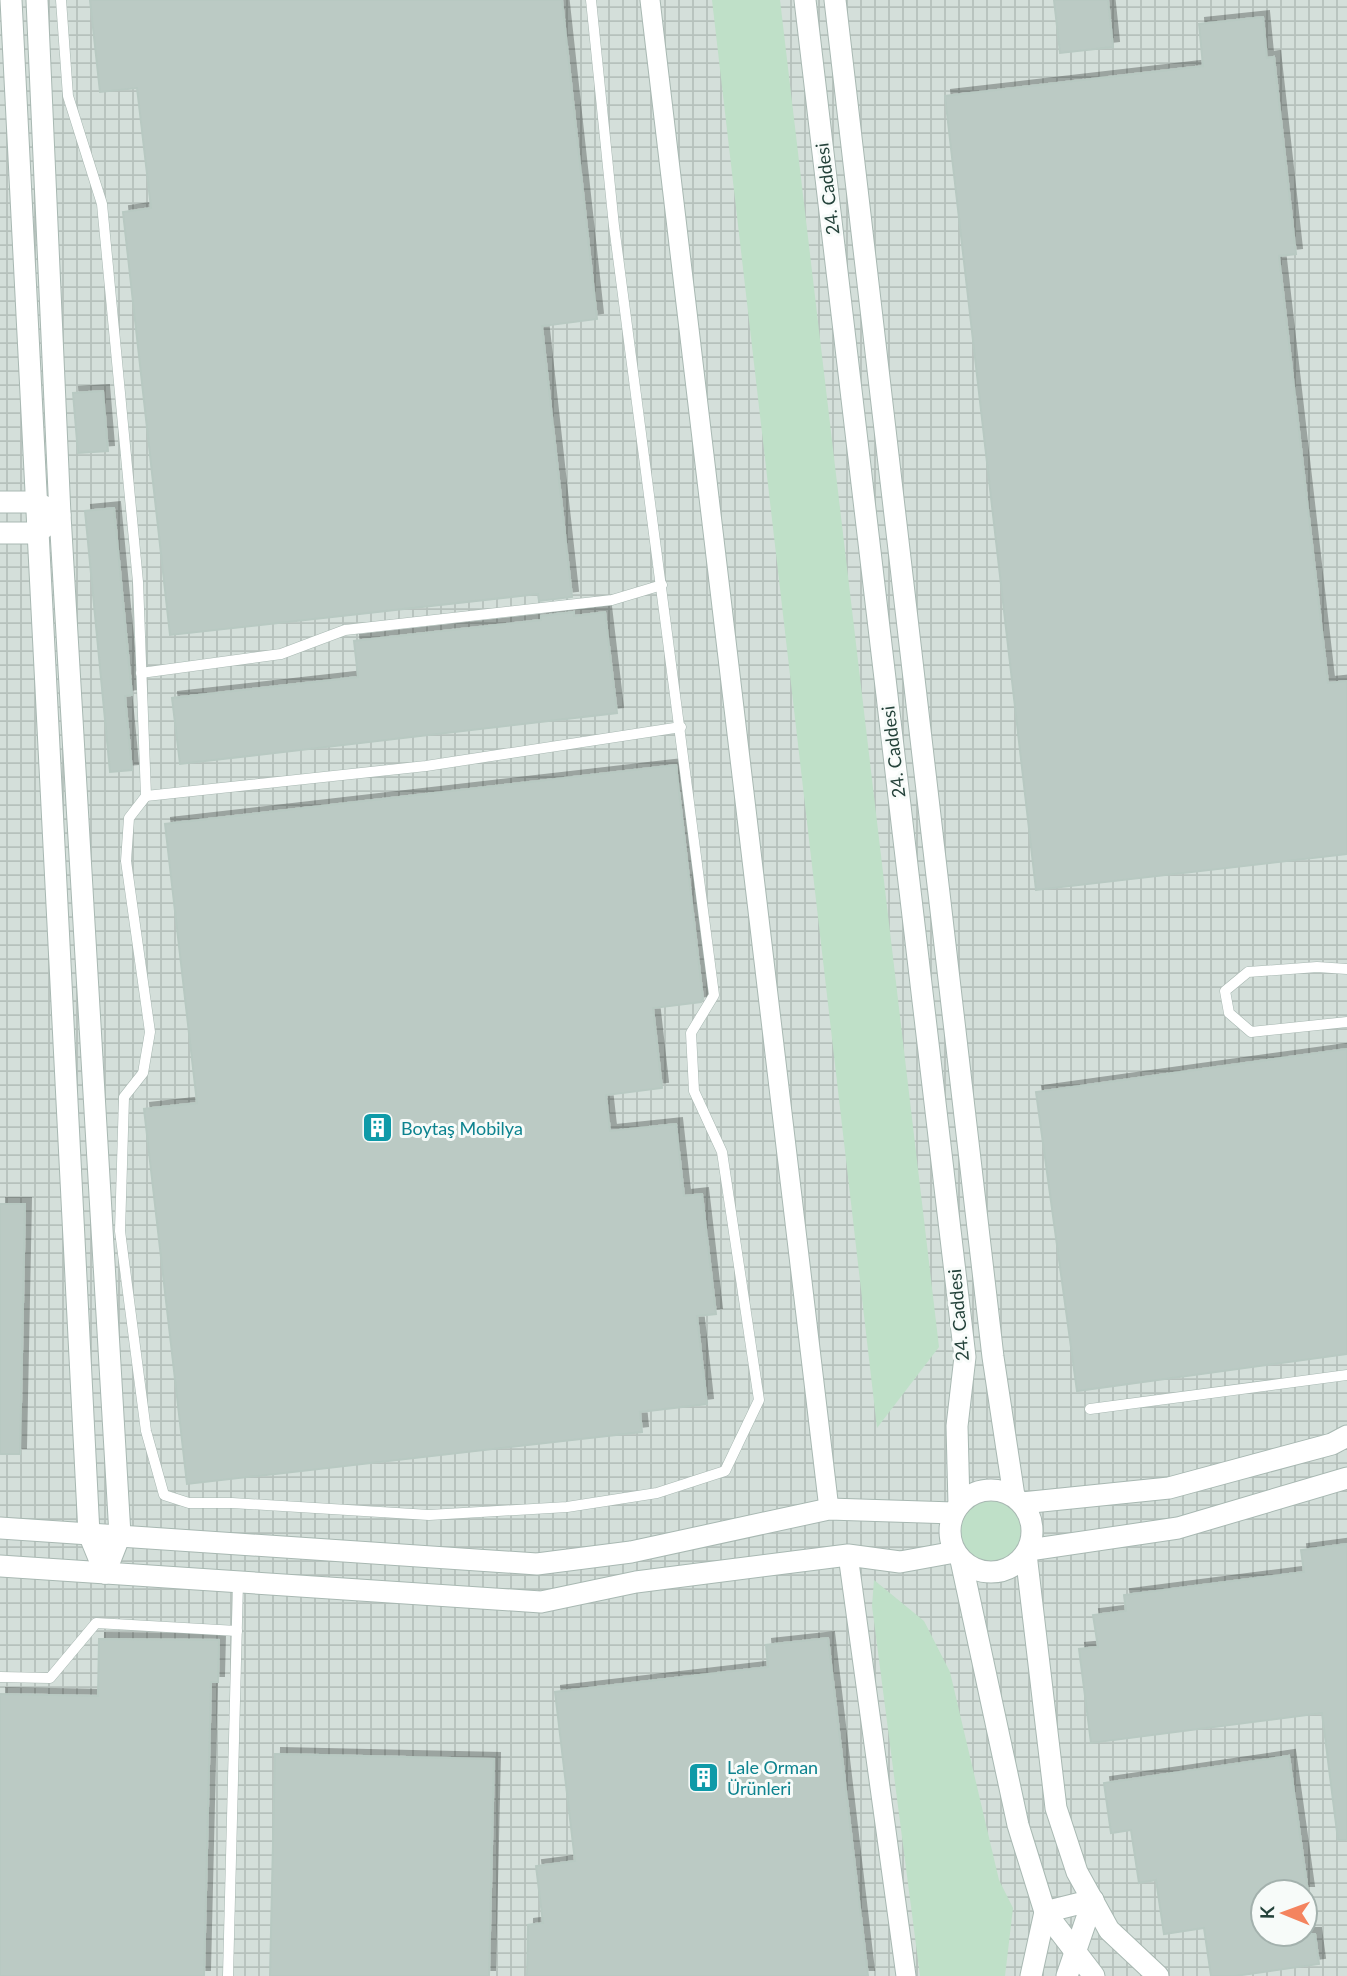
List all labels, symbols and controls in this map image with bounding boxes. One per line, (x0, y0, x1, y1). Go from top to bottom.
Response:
street label: 24. Caddesi (810, 142, 844, 236)
street label: 24. Caddesi (876, 705, 910, 799)
building icon: Boytaş Mobilya (361, 1111, 395, 1145)
place label: Boytaş Mobilya (401, 1117, 523, 1139)
street label: 24. Caddesi (943, 1268, 973, 1362)
place label: Lale Orman Ürünleri (727, 1756, 818, 1799)
building icon: Lale Orman Ürünleri (687, 1760, 721, 1794)
north arrow (1249, 1878, 1319, 1948)
text: K (1255, 1905, 1278, 1919)

